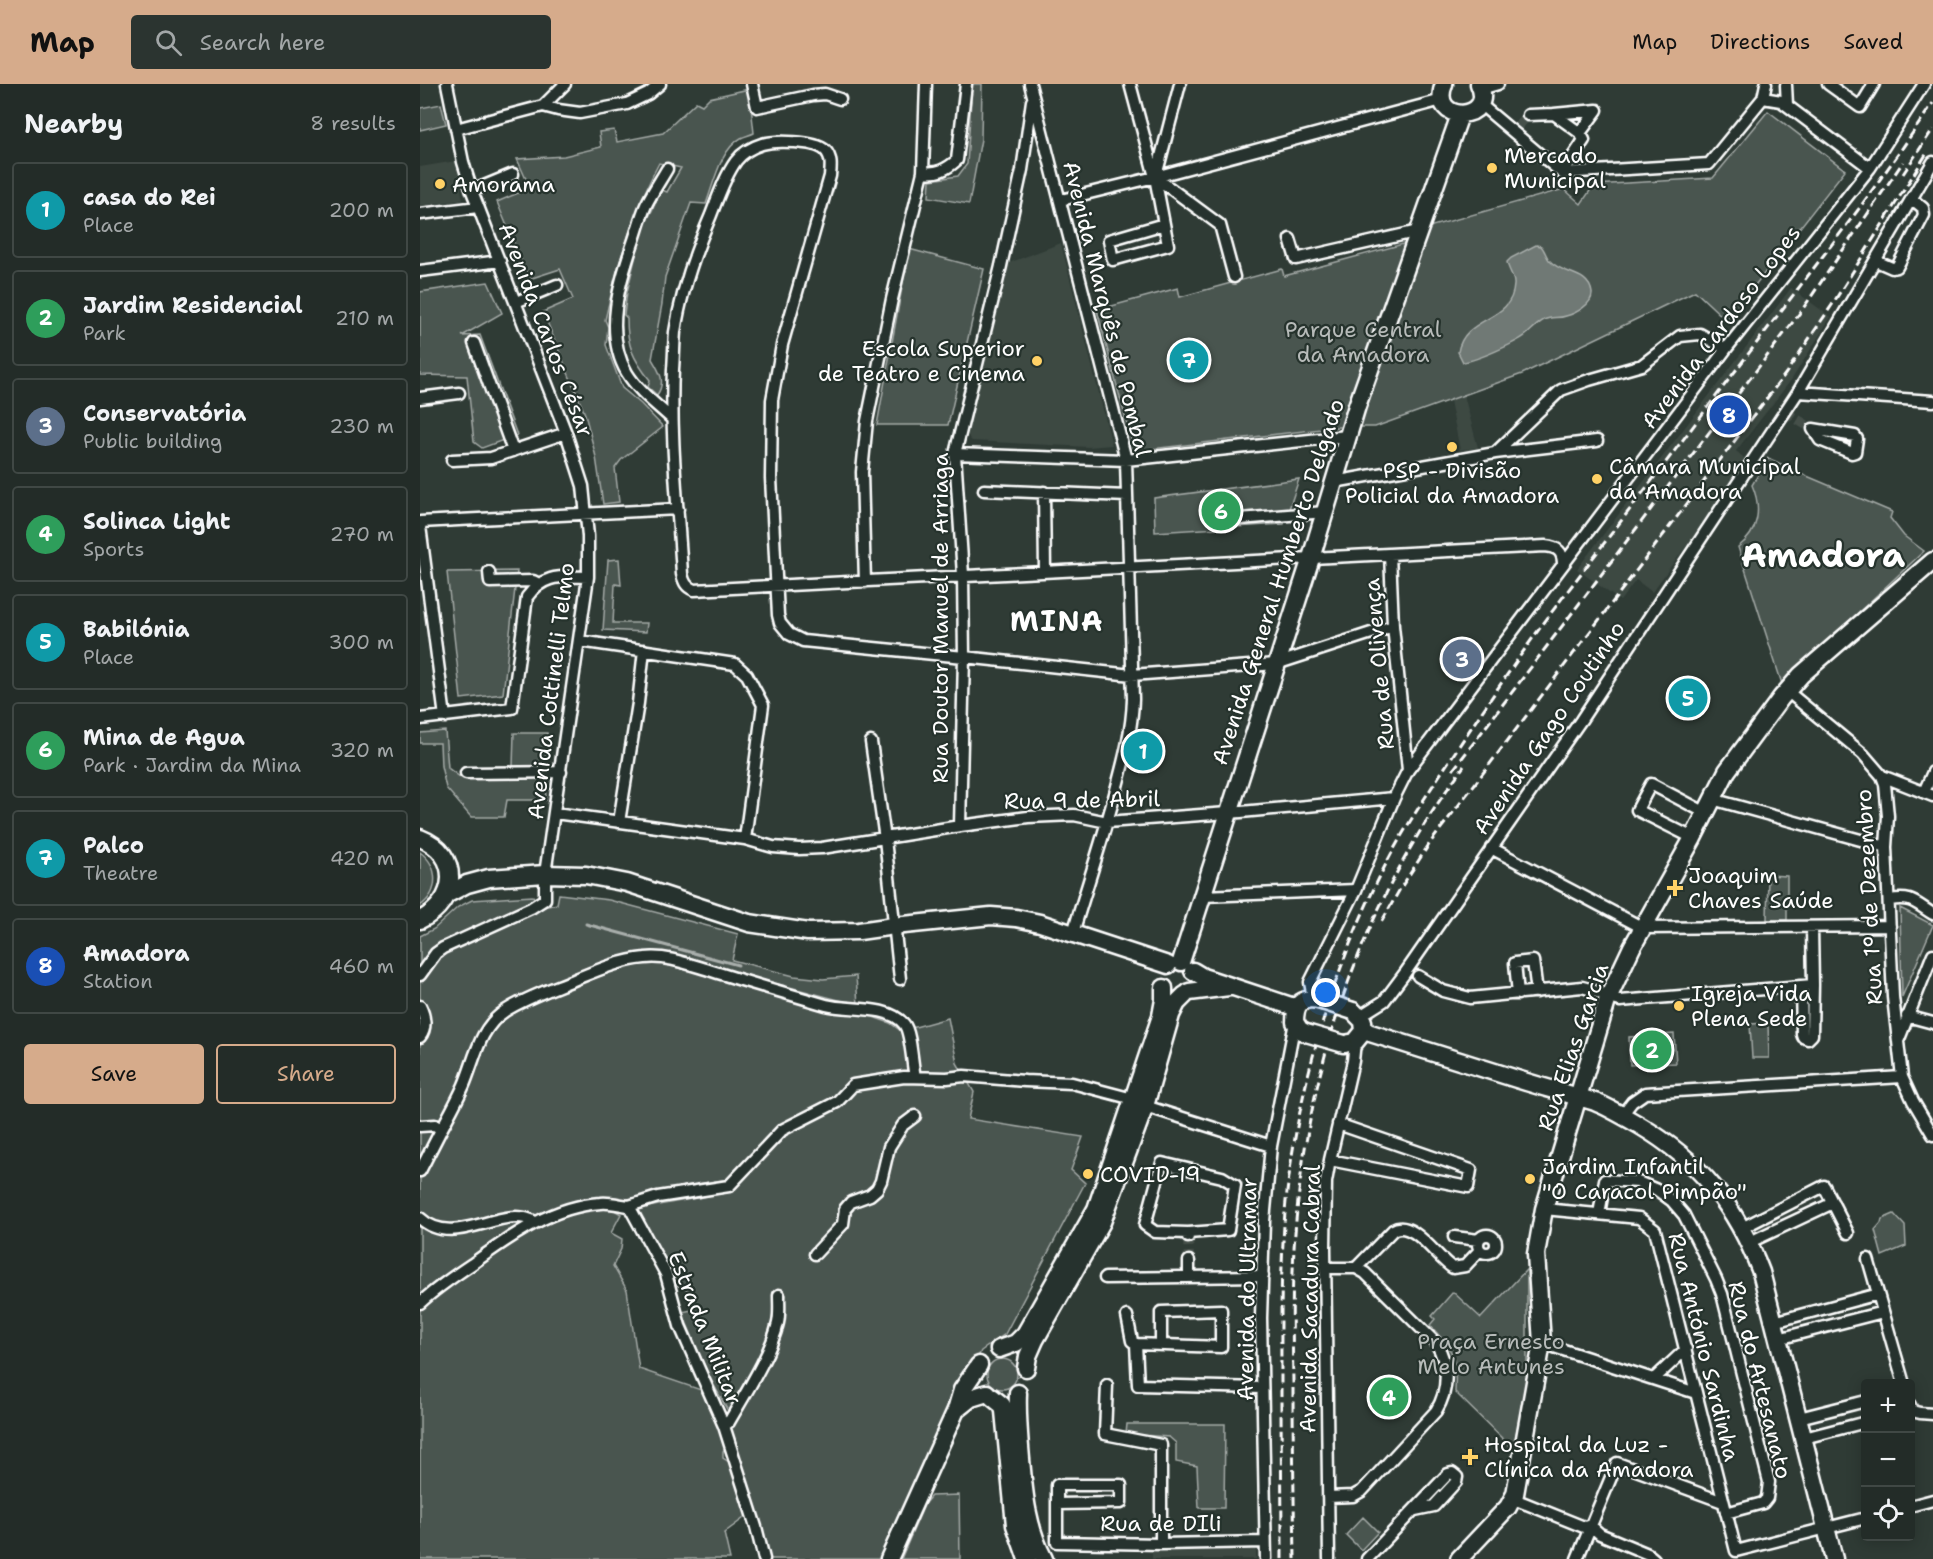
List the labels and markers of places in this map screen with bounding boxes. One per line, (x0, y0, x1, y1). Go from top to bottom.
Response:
place label: Mercado Municipal (1504, 141, 1606, 195)
marker: Mercado Municipal (1485, 161, 1499, 175)
place label: Amorama (452, 170, 555, 199)
marker: Amorama (433, 177, 447, 191)
place label: Escola Superior de Teatro e Cinema (818, 334, 1025, 388)
pin: 7 (1170, 338, 1208, 382)
marker: Escola Superior de Teatro e Cinema (1030, 354, 1044, 368)
pin: 8 (1710, 392, 1748, 438)
marker: PSP - Divisão Policial da Amadora (1445, 440, 1459, 454)
place label: Câmara Municipal da Amadora (1609, 452, 1801, 506)
place label: PSP - Divisão Policial da Amadora (1345, 456, 1560, 510)
marker: Câmara Municipal da Amadora (1590, 472, 1604, 486)
pin: 6 (1202, 488, 1240, 534)
pin: 3 (1442, 636, 1482, 682)
pin: 5 (1668, 676, 1708, 720)
pin: 1 (1124, 728, 1162, 774)
place label: Joaquim Chaves Saúde (1688, 861, 1834, 915)
marker: Joaquim Chaves Saúde (1666, 879, 1684, 897)
place label: Igreja Vida Plena Sede (1691, 979, 1812, 1033)
marker: Igreja Vida Plena Sede (1672, 999, 1686, 1013)
pin: 2 (1632, 1028, 1672, 1072)
place label: Jardim Infantil "O Caracol Pimpão" (1542, 1152, 1747, 1206)
place label: COVID-19 (1100, 1160, 1201, 1189)
marker: COVID-19 (1081, 1167, 1095, 1181)
marker: Jardim Infantil "O Caracol Pimpão" (1523, 1172, 1537, 1186)
pin: 4 (1370, 1374, 1408, 1420)
place label: Hospital da Luz - Clínica da Amadora (1484, 1430, 1694, 1484)
marker: Hospital da Luz - Clínica da Amadora (1461, 1448, 1479, 1466)

